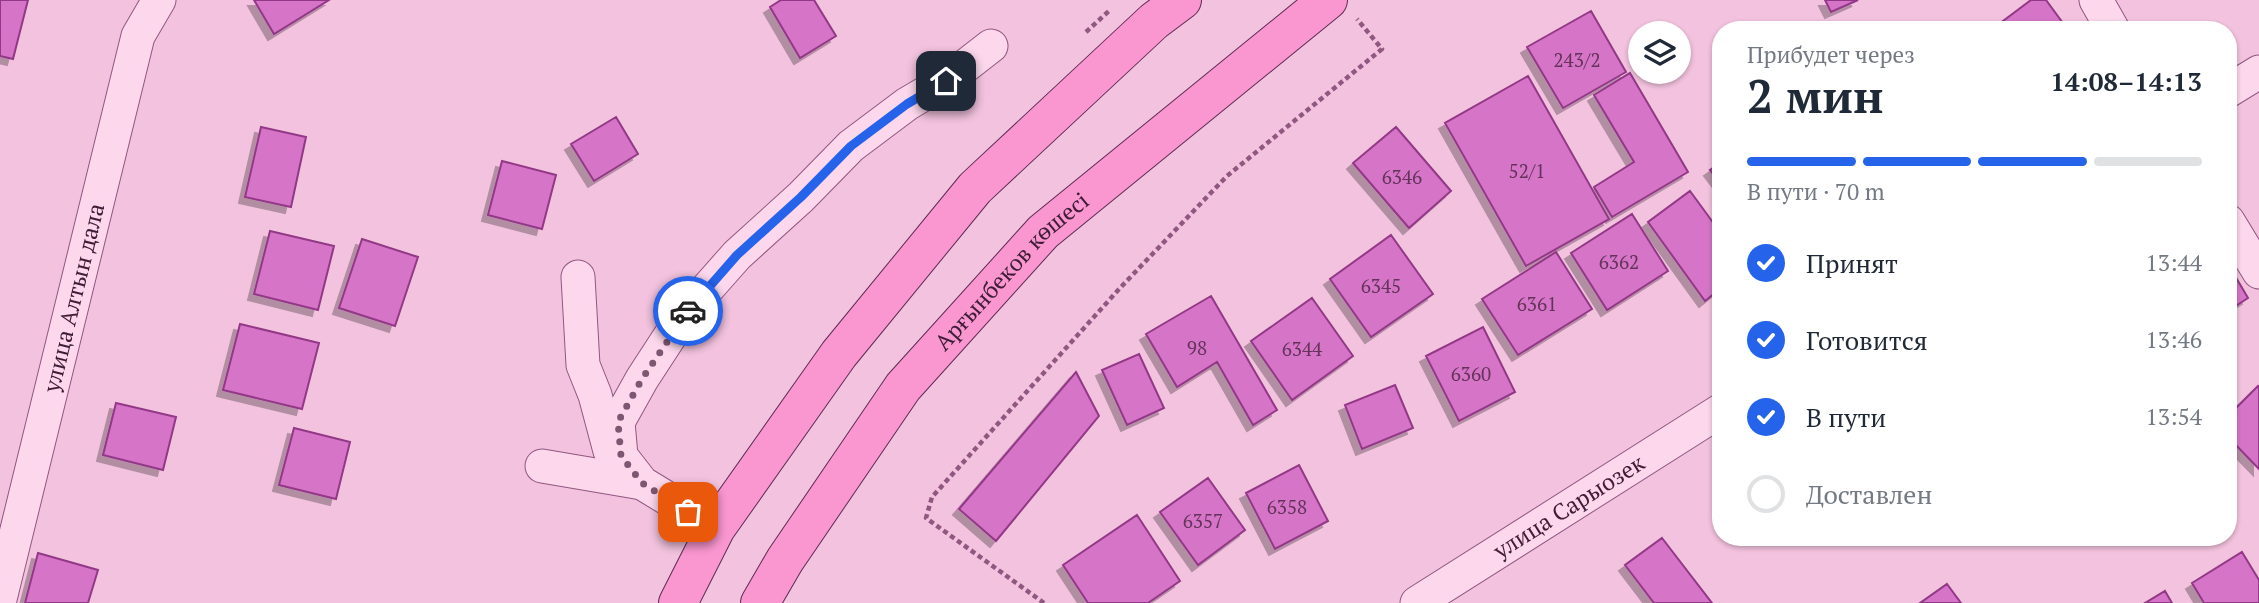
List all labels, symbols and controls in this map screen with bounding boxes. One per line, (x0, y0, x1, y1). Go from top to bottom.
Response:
map controls (1628, 21, 1691, 84)
button: layers (1628, 21, 1691, 84)
text: Прибудет через (1747, 39, 1915, 70)
house number: 243/2 (1553, 47, 1601, 72)
pin (916, 51, 976, 111)
icon: home (927, 62, 965, 100)
text: 14:08–14:13 (2050, 64, 2202, 98)
text: 2 мин (1747, 65, 1884, 126)
house number: 52/1 (1509, 158, 1545, 183)
house number: 6346 (1382, 164, 1422, 189)
text: В пути · 70 m (1747, 176, 1885, 207)
street label: Арғынбеков көшесі (927, 185, 1095, 357)
street label: улица Алтын дала (35, 200, 112, 396)
icon: check (1747, 244, 1785, 282)
text: Принят (1806, 246, 1898, 280)
text: 13:44 (2145, 247, 2202, 278)
house number: 6362 (1599, 249, 1639, 274)
house number: 6345 (1361, 273, 1401, 298)
courier (653, 276, 723, 346)
house number: 6361 (1517, 291, 1557, 316)
icon: car (669, 292, 707, 330)
icon: check (1747, 321, 1785, 359)
text: Готовится (1806, 323, 1928, 357)
text: 13:46 (2145, 324, 2202, 355)
house number: 98 (1187, 335, 1207, 360)
house number: 6344 (1282, 336, 1323, 361)
house number: 6360 (1451, 361, 1491, 386)
icon: check (1747, 398, 1785, 436)
text: В пути (1806, 400, 1886, 434)
text: 13:54 (2145, 401, 2202, 432)
street label: улица Сарыозек (1486, 446, 1651, 566)
text: Доставлен (1806, 477, 1932, 511)
pin (658, 482, 718, 542)
icon: bag (669, 493, 707, 531)
house number: 6358 (1267, 494, 1307, 519)
house number: 6357 (1183, 508, 1223, 533)

